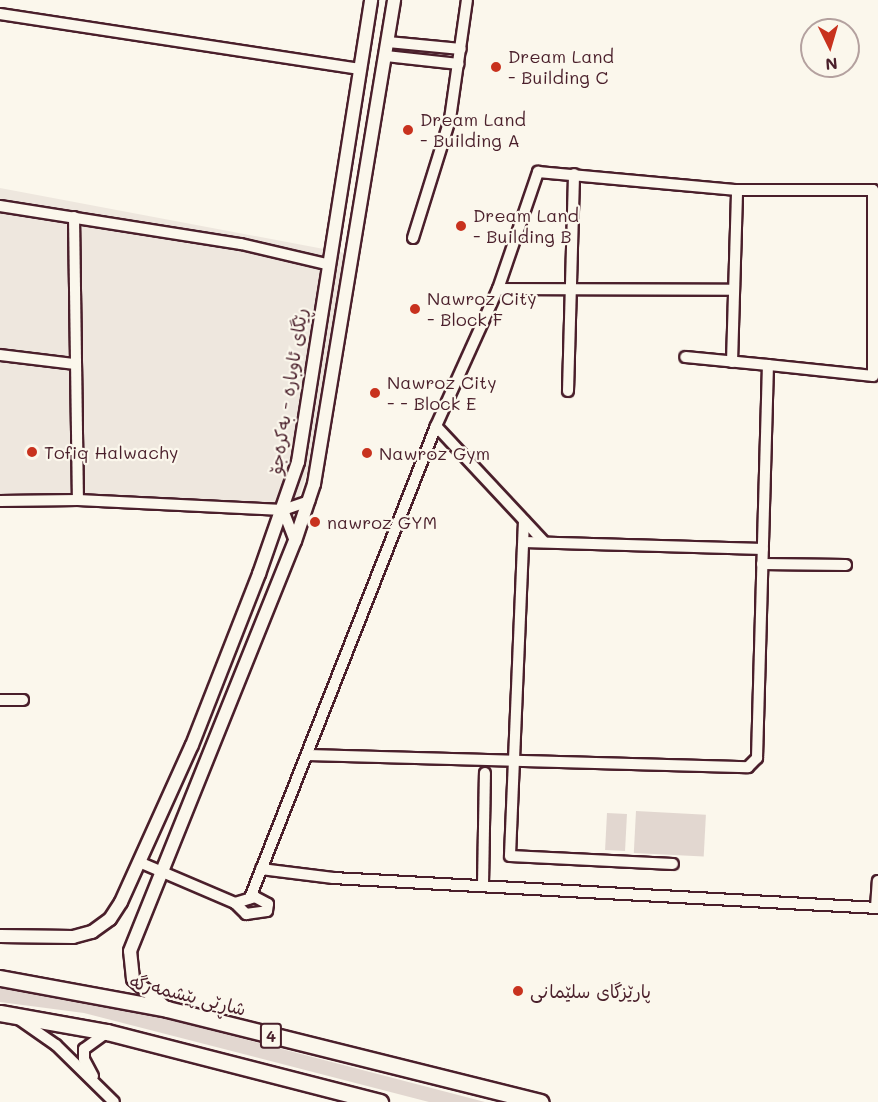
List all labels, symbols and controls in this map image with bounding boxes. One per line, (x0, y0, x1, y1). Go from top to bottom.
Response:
north arrow (800, 18, 860, 78)
place label: Dream Land - Building C (508, 46, 614, 88)
text: N (824, 53, 838, 75)
marker: Dream Land - Building C (489, 60, 503, 74)
place label: Dream Land - Building A (420, 109, 526, 152)
marker: Dream Land - Building A (401, 123, 415, 137)
place label: Dream Land - Building B (473, 205, 579, 248)
marker: Dream Land - Building B (454, 219, 468, 233)
place label: Nawroz City - Block F (427, 288, 537, 330)
marker: Nawroz City - Block F (408, 302, 422, 316)
street label: ڕێگای ئاوبارە - بەکرەجۆ (264, 306, 312, 476)
place label: Nawroz City - - Block E (387, 372, 497, 415)
marker: Nawroz City - - Block E (368, 386, 382, 400)
place label: Tofiq Halwachy (44, 441, 178, 463)
place label: Nawroz Gym (379, 442, 490, 464)
marker: Tofiq Halwachy (25, 445, 39, 459)
marker: Nawroz Gym (360, 446, 374, 460)
place label: nawroz GYM (327, 511, 437, 533)
marker: nawroz GYM (308, 515, 322, 529)
street label: شاڕێی پێشمەرگە (128, 970, 248, 1020)
place label: پارێزگای سلێمانی (530, 980, 651, 1002)
marker: پارێزگای سلێمانی (511, 984, 525, 998)
road number: 4 (259, 1023, 283, 1049)

